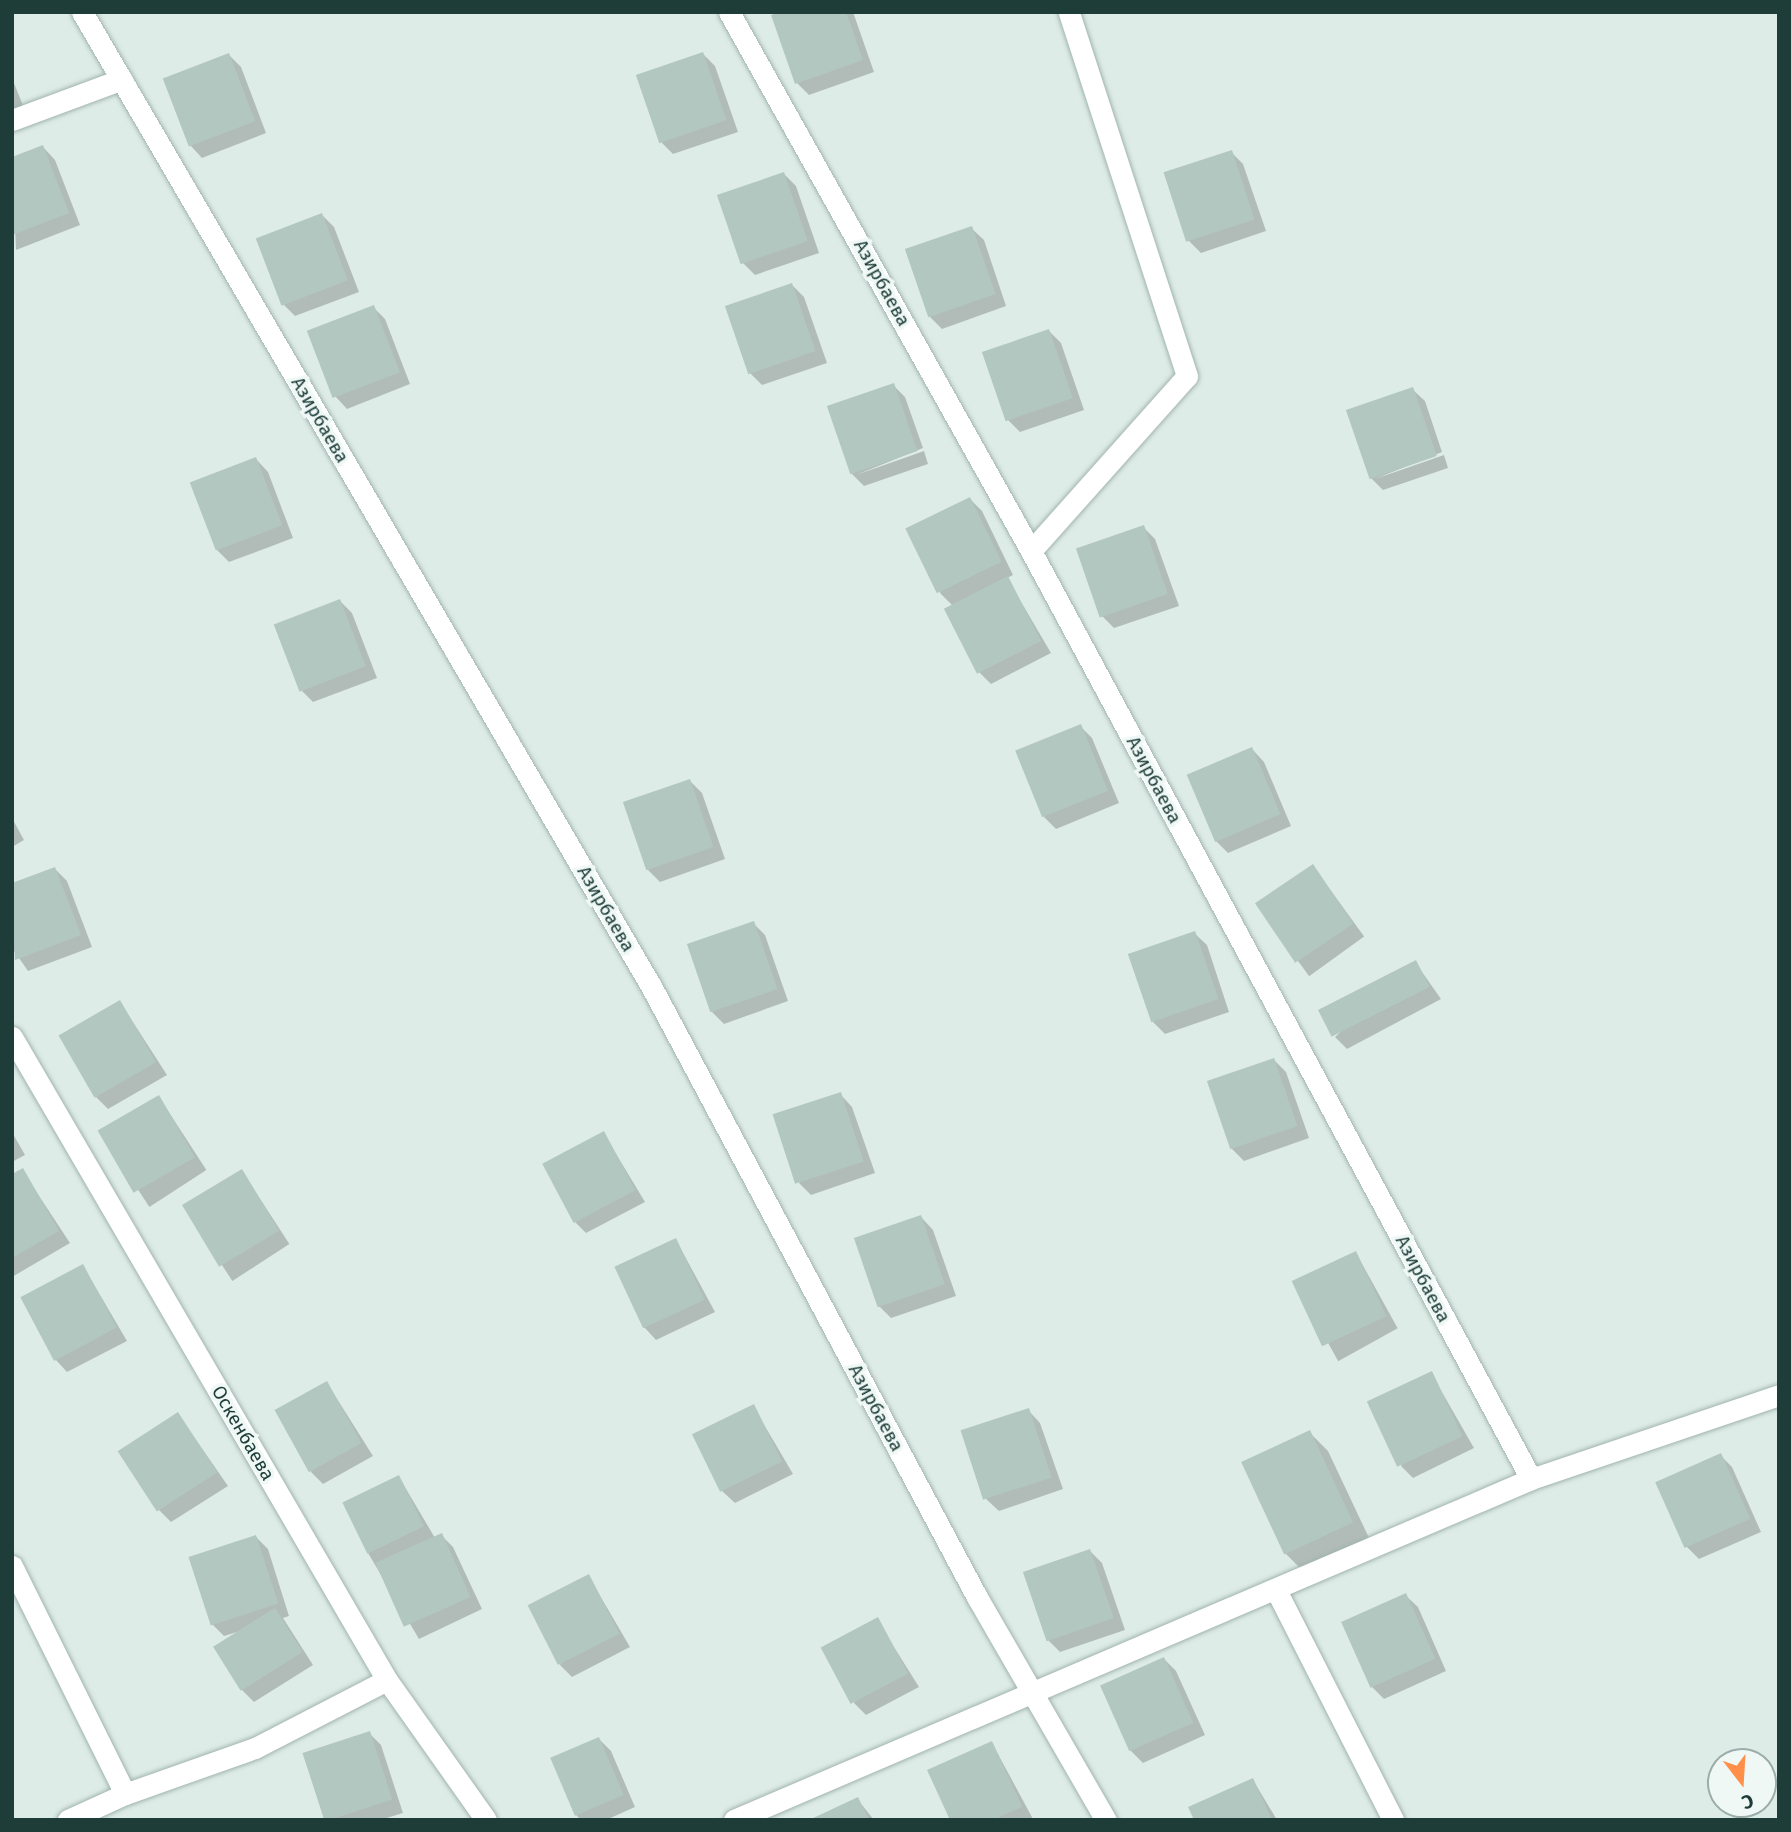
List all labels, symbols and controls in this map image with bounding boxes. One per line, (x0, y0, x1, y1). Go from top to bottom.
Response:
street label: Азирбаева (849, 236, 915, 330)
street label: Азирбаева (286, 373, 354, 467)
street label: Азирбаева (1122, 733, 1186, 827)
street label: Азирбаева (572, 862, 640, 956)
street label: Азирбаева (1391, 1232, 1455, 1326)
street label: Азирбаева (844, 1361, 908, 1455)
street label: Оскенбаева (207, 1381, 279, 1485)
north arrow (1707, 1748, 1777, 1818)
text: С (1739, 1789, 1756, 1814)

